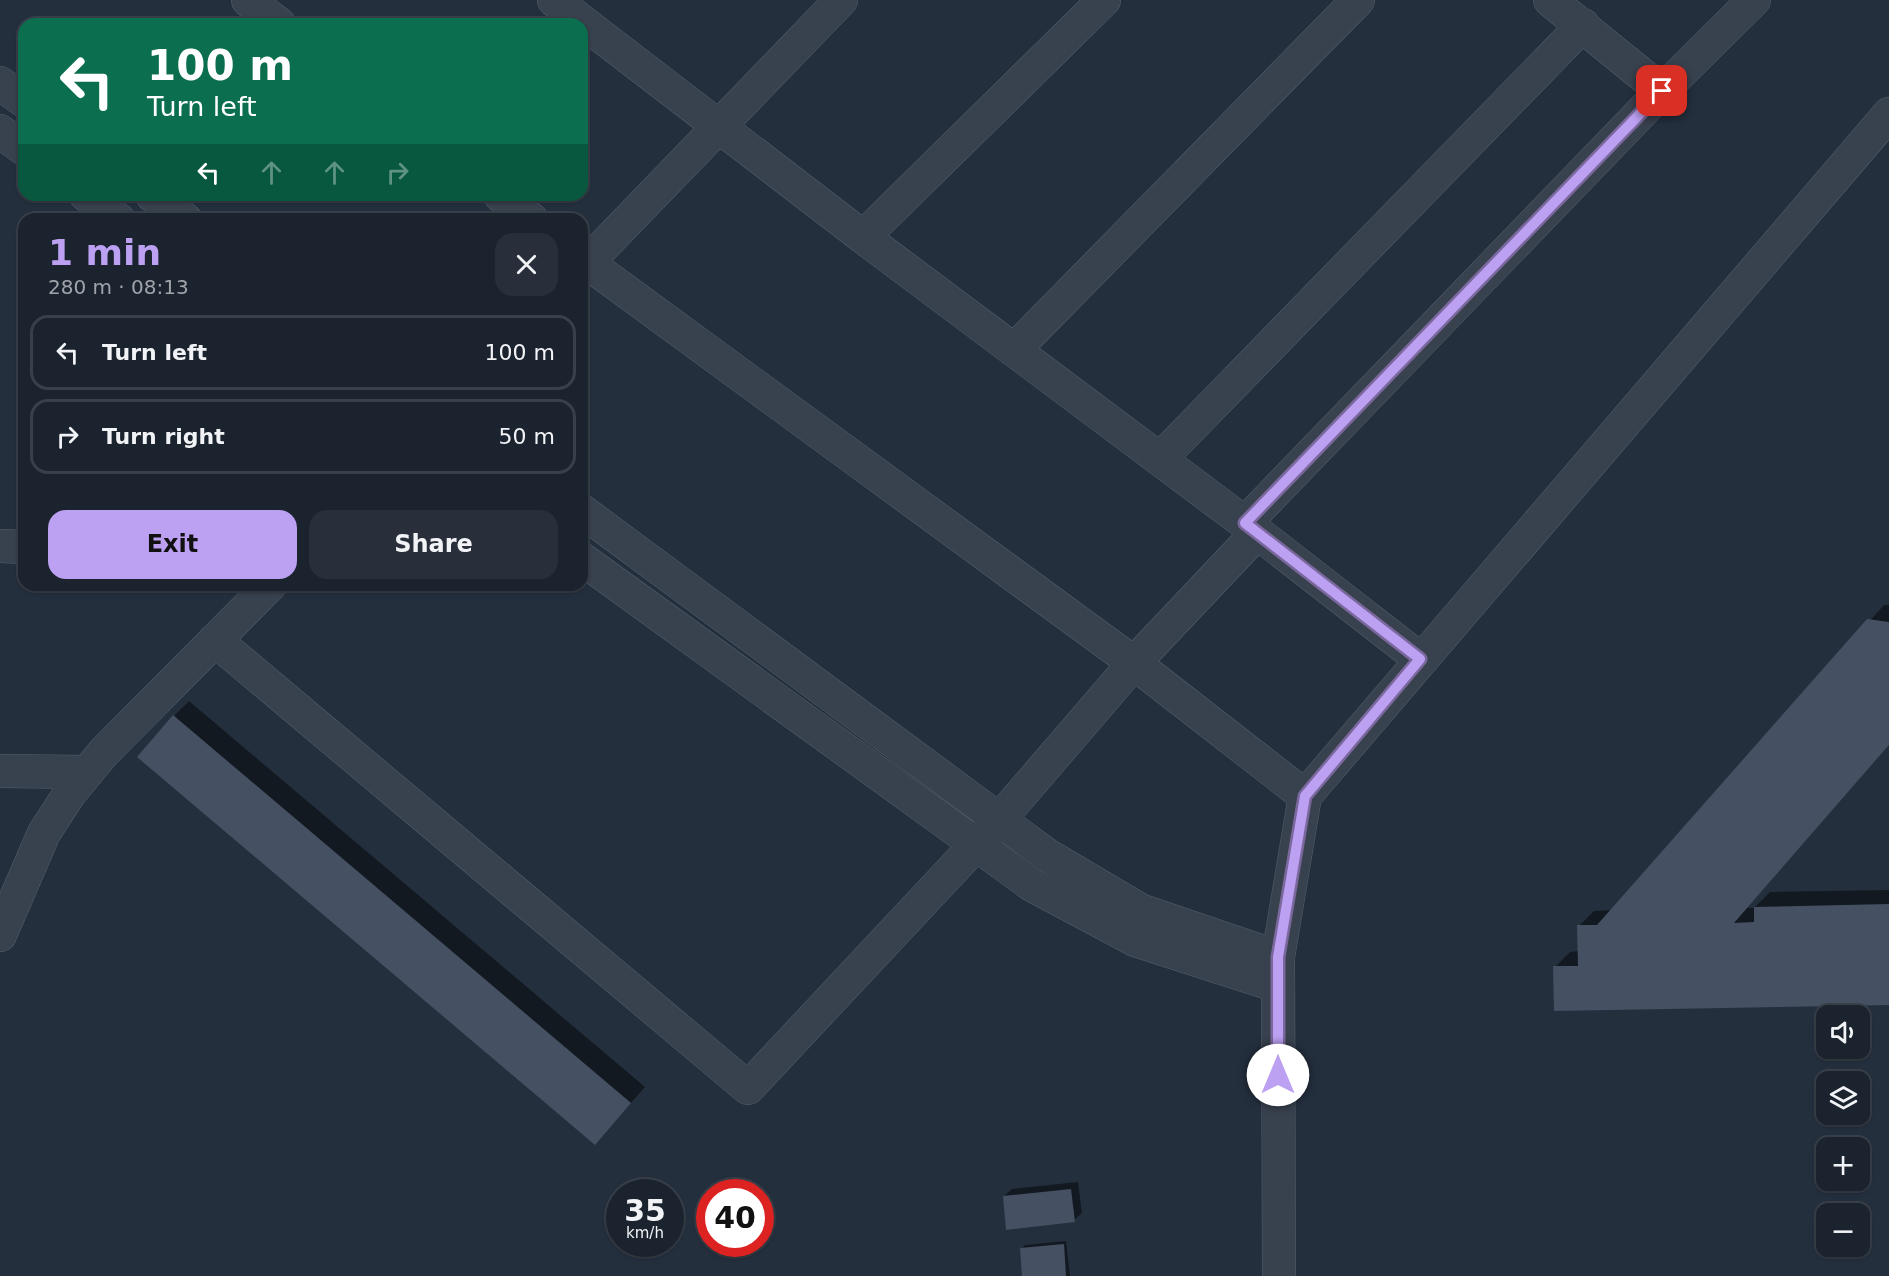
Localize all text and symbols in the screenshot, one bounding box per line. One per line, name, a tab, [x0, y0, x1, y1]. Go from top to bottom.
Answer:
text: 100 m	[147, 41, 293, 90]
icon: left	[48, 42, 126, 120]
pin	[1636, 65, 1687, 116]
icon: arrive	[1645, 74, 1678, 107]
text: Turn left	[147, 91, 257, 122]
icon: left	[192, 156, 225, 189]
icon: ahead	[255, 156, 288, 189]
icon: ahead	[318, 156, 351, 189]
icon: right	[381, 156, 414, 189]
text: 1 min	[48, 232, 161, 273]
button: close	[495, 233, 558, 296]
text: 280 m · 08:13	[48, 275, 189, 299]
icon: left	[51, 336, 84, 369]
text: Turn left	[102, 340, 207, 365]
text: 100 m	[485, 340, 555, 365]
icon: right	[51, 420, 84, 453]
text: Turn right	[102, 424, 225, 449]
text: 50 m	[499, 424, 555, 449]
button: Exit	[48, 510, 297, 579]
button: Share	[309, 510, 558, 579]
map controls	[1816, 1005, 1870, 1257]
button: sound	[1816, 1005, 1870, 1059]
position arrow	[1246, 1043, 1310, 1107]
button: layers	[1816, 1071, 1870, 1125]
button: +	[1816, 1137, 1870, 1191]
speed limit sign: 40	[696, 1179, 774, 1257]
text: 35	[624, 1193, 666, 1228]
button: −	[1816, 1203, 1870, 1257]
text: km/h	[626, 1224, 664, 1242]

